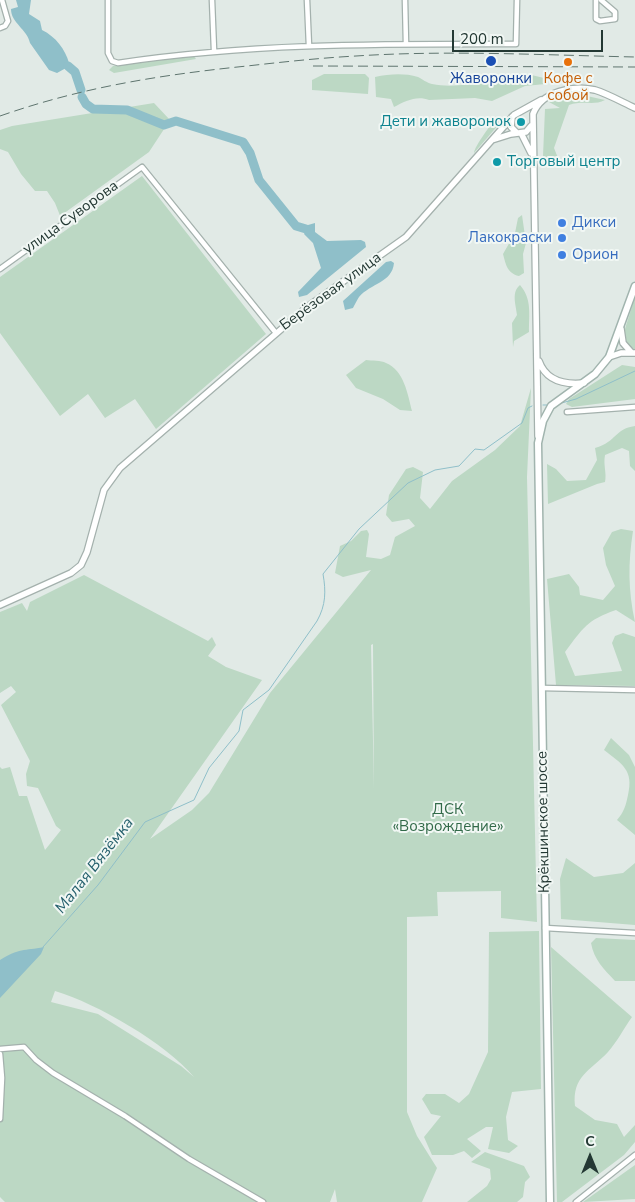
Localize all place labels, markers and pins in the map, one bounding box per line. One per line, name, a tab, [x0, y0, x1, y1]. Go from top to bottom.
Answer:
marker: Жаворонки	[484, 54, 498, 68]
marker: Кофе с собой	[562, 56, 574, 68]
place label: Жаворонки	[450, 70, 532, 88]
place label: Кофе с собой	[543, 70, 593, 105]
place label: Дети и жаворонок	[380, 113, 511, 131]
marker: Дети и жаворонок	[515, 116, 527, 128]
place label: Торговый центр	[507, 153, 621, 171]
marker: Торговый центр	[491, 156, 503, 168]
place label: Дикси	[572, 214, 616, 232]
marker: Дикси	[556, 217, 568, 229]
place label: Лакокраски	[468, 229, 552, 247]
marker: Лакокраски	[556, 232, 568, 244]
place label: Орион	[572, 246, 618, 264]
marker: Орион	[556, 249, 568, 261]

